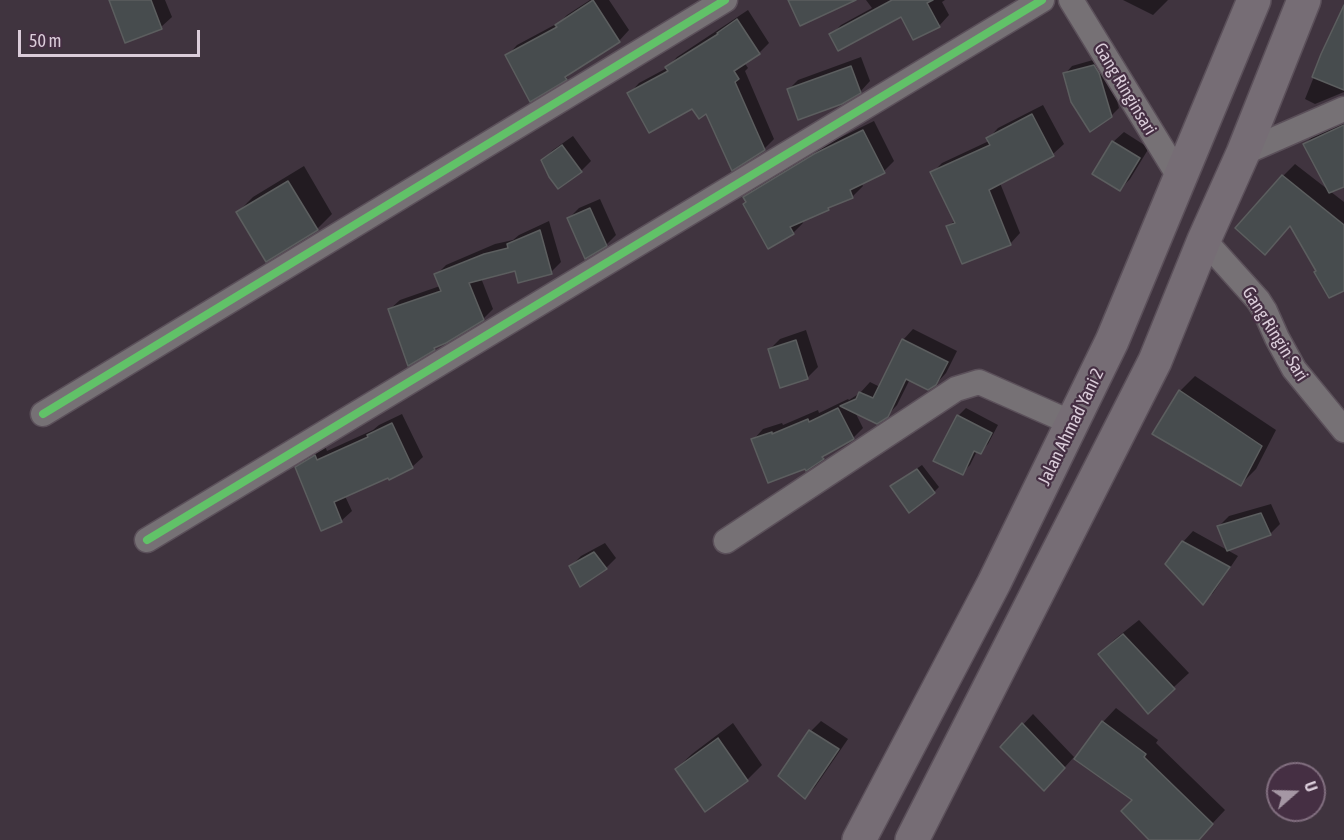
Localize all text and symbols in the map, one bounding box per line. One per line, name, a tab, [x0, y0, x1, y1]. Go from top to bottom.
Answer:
scale bar	[21, 18, 202, 56]
text: 50 m	[29, 30, 61, 51]
street label: Gang Ringinsari	[1089, 39, 1161, 139]
street label: Gang Ringin Sari	[1237, 283, 1313, 385]
street label: Jalan Ahmad Yani 2	[1033, 365, 1109, 489]
north arrow	[1266, 762, 1326, 822]
text: U	[1301, 779, 1321, 794]

